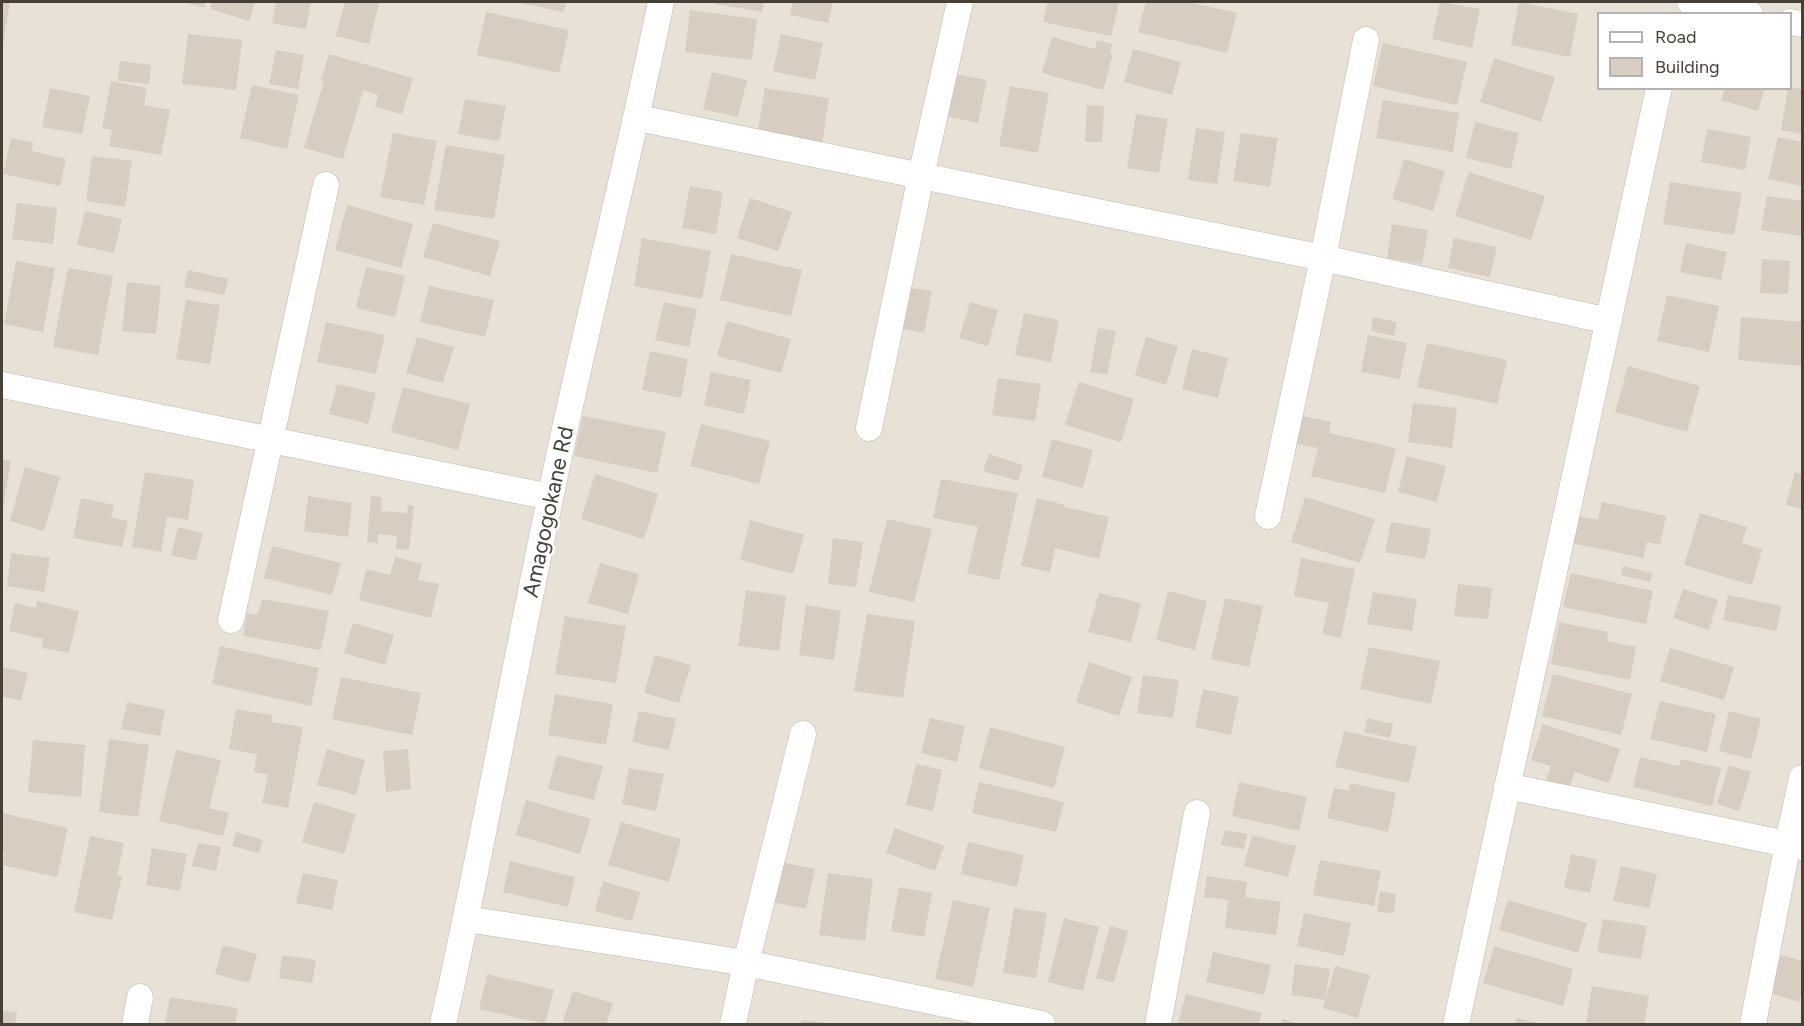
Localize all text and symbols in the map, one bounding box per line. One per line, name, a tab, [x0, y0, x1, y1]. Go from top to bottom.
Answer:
legend	[1597, 12, 1792, 90]
text: Road	[1655, 26, 1696, 48]
text: Building	[1655, 56, 1720, 78]
street label: Amagogokane Rd	[518, 424, 580, 600]

